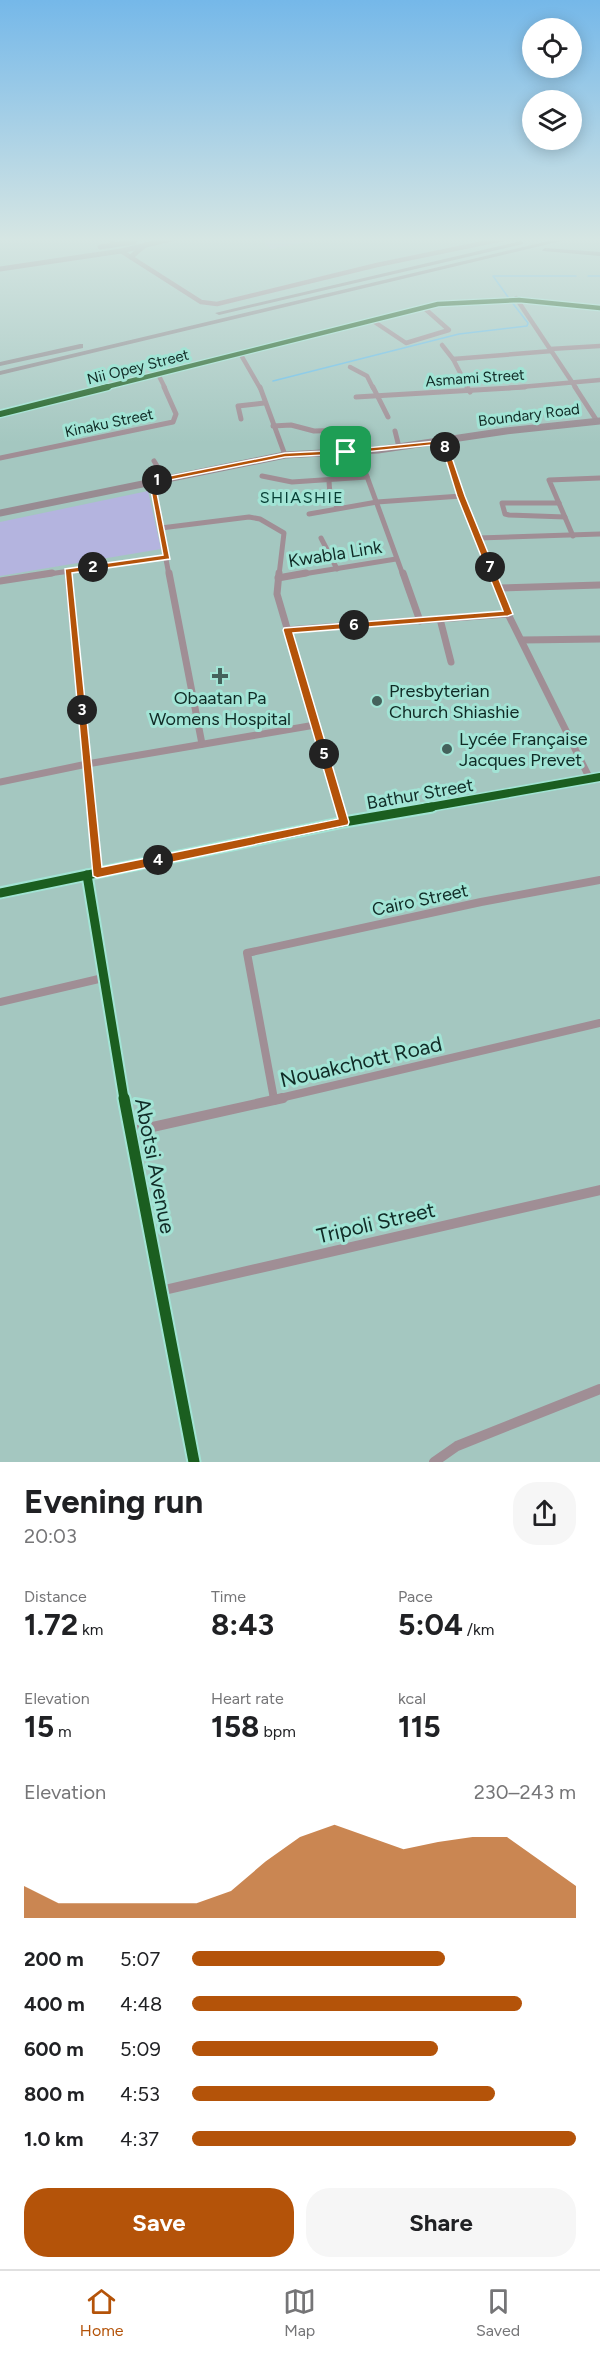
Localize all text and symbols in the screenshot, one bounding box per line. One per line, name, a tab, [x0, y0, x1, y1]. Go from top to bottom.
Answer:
map controls	[522, 18, 582, 150]
button: locate	[522, 18, 582, 78]
button: layers	[522, 90, 582, 150]
street label: Nii Opey Street	[85, 346, 191, 388]
street label: Asmami Street	[425, 366, 526, 390]
street label: Boundary Road	[477, 400, 581, 430]
street label: Kinaku Street	[63, 405, 155, 441]
pin	[320, 426, 371, 477]
pin: 8	[430, 432, 460, 462]
icon: arrive	[329, 435, 362, 468]
text: 8	[440, 437, 450, 456]
pin: 1	[142, 465, 172, 495]
text: 1	[154, 470, 160, 489]
district label: SHIASHIE	[260, 488, 344, 507]
street label: Kwabla Link	[287, 536, 384, 572]
pin: 2	[78, 552, 108, 582]
pin: 7	[475, 552, 505, 582]
text: 2	[88, 557, 98, 576]
text: 7	[486, 557, 494, 576]
pin: 6	[339, 610, 369, 640]
text: 6	[349, 615, 359, 634]
marker: Obaatan Pa Womens Hospital	[211, 667, 229, 685]
place label: Presbyterian Church Shiashie	[389, 680, 519, 723]
place label: Obaatan Pa Womens Hospital	[149, 687, 291, 730]
marker: Presbyterian Church Shiashie	[370, 694, 384, 708]
pin: 3	[67, 695, 97, 725]
text: 3	[78, 700, 86, 719]
place label: Lycée Française Jacques Prevet	[459, 728, 588, 771]
pin: 5	[309, 739, 339, 769]
marker: Lycée Française Jacques Prevet	[440, 742, 454, 756]
text: 5	[319, 744, 329, 763]
street label: Bathur Street	[365, 774, 475, 814]
pin: 4	[143, 845, 173, 875]
text: 4	[153, 850, 163, 869]
street label: Cairo Street	[370, 879, 470, 921]
street label: Nouakchott Road	[277, 1031, 444, 1092]
street label: Abotsi Avenue	[130, 1096, 181, 1236]
street label: Tripoli Street	[314, 1197, 438, 1248]
text: Evening run	[24, 1482, 203, 1521]
button: share	[513, 1482, 576, 1545]
text: 20:03	[24, 1524, 77, 1548]
text: Distance	[24, 1587, 87, 1606]
text: Time	[211, 1587, 246, 1606]
text: Pace	[398, 1587, 433, 1606]
text: 1.72	[24, 1606, 78, 1643]
text: 8:43	[211, 1606, 274, 1643]
text: 5:04	[398, 1606, 463, 1643]
text: km	[78, 1620, 103, 1639]
text: /km	[463, 1620, 494, 1639]
text: Elevation	[24, 1689, 90, 1708]
text: Heart rate	[211, 1689, 284, 1708]
text: kcal	[398, 1689, 426, 1708]
text: 15	[24, 1708, 54, 1745]
text: 158	[211, 1708, 259, 1745]
text: 115	[398, 1708, 441, 1745]
text: m	[54, 1722, 72, 1741]
text: bpm	[259, 1722, 296, 1741]
text: Elevation	[24, 1780, 106, 1804]
text: 230–243 m	[474, 1780, 576, 1804]
text: 200 m	[24, 1947, 84, 1971]
text: 5:07	[120, 1947, 160, 1971]
text: 400 m	[24, 1992, 85, 2016]
text: 4:48	[120, 1992, 162, 2016]
text: 600 m	[24, 2037, 84, 2061]
text: 5:09	[120, 2037, 161, 2061]
text: 800 m	[24, 2082, 84, 2106]
text: 4:53	[120, 2082, 160, 2106]
text: 1.0 km	[24, 2127, 83, 2151]
text: 4:37	[120, 2127, 159, 2151]
button: Save	[24, 2188, 294, 2257]
button: Share	[306, 2188, 576, 2257]
tab: Home	[80, 2285, 124, 2340]
tab: Map	[283, 2285, 316, 2340]
tab: Saved	[476, 2285, 520, 2340]

